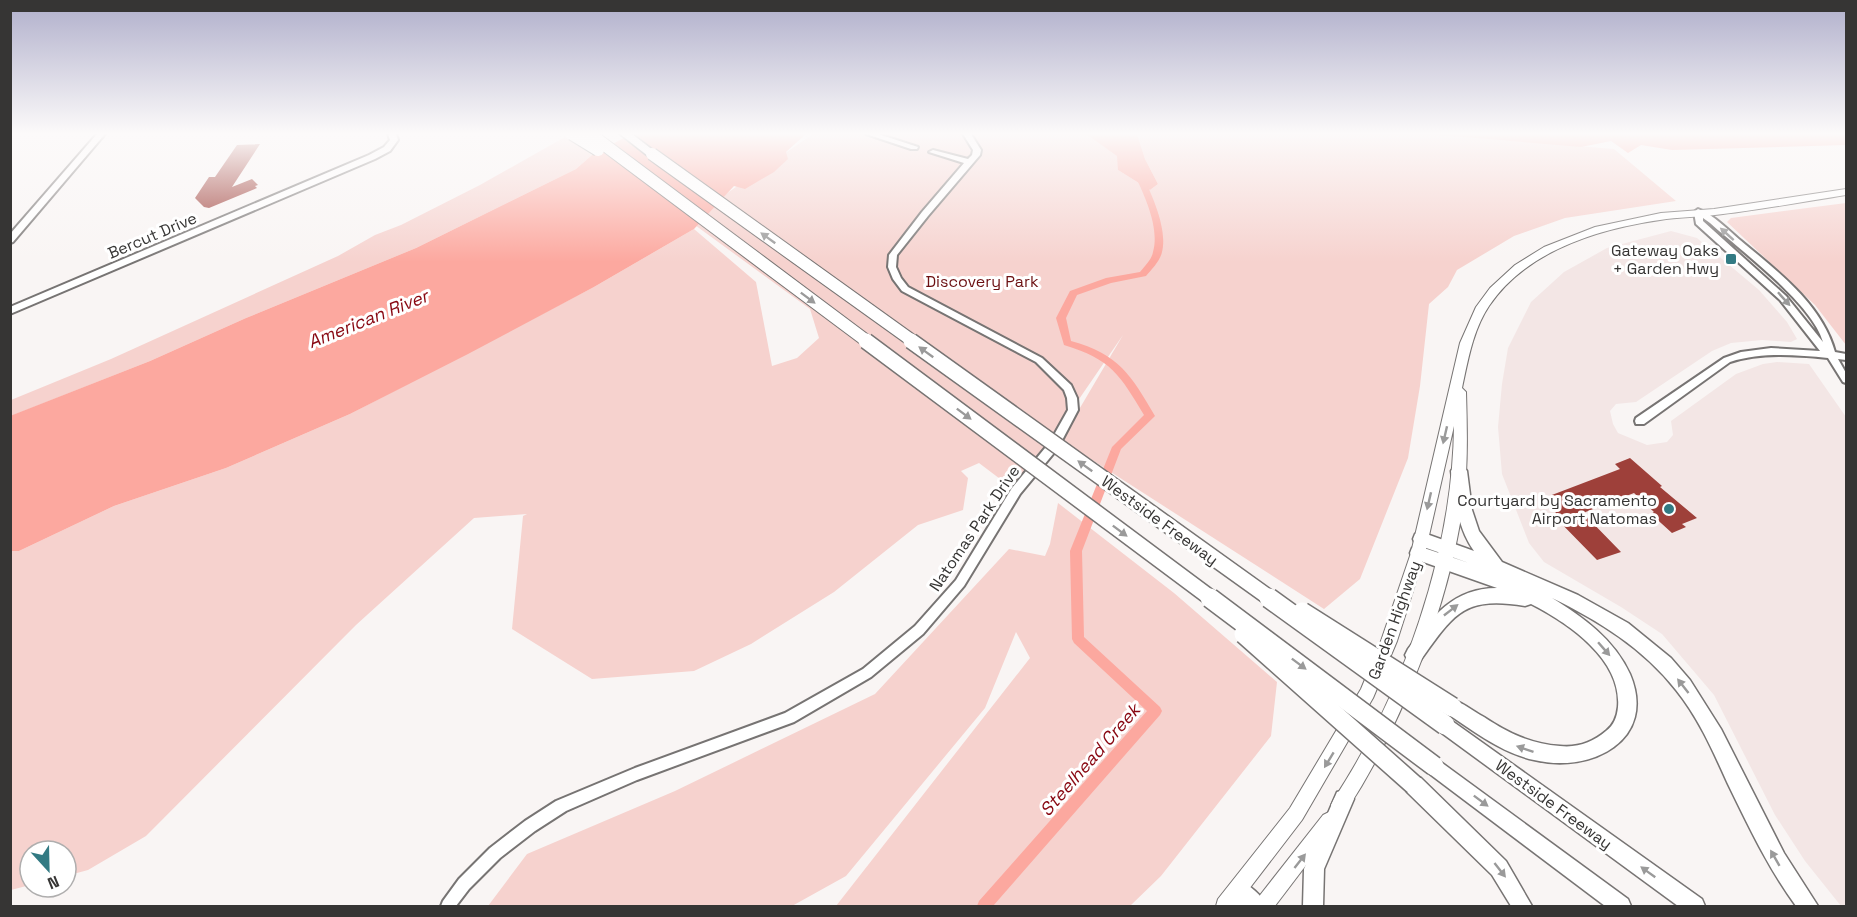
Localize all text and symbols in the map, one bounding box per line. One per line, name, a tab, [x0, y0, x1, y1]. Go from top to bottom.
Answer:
street label: Bercut Drive	[104, 207, 200, 264]
one-way arrow	[1720, 227, 1735, 241]
one-way arrow	[761, 232, 777, 244]
place label: Gateway Oaks + Garden Hwy	[1611, 240, 1719, 279]
marker: Gateway Oaks + Garden Hwy	[1724, 252, 1738, 266]
park label: Discovery Park	[925, 271, 1039, 292]
water label: American River	[304, 283, 434, 353]
one-way arrow	[800, 291, 815, 303]
one-way arrow	[1777, 291, 1790, 306]
one-way arrow	[919, 346, 935, 358]
one-way arrow	[956, 408, 972, 421]
one-way arrow	[1439, 426, 1449, 444]
one-way arrow	[1077, 460, 1092, 472]
street label: Natomas Park Drive	[924, 461, 1024, 595]
street label: Westside Freeway	[1097, 471, 1222, 570]
place label: Courtyard by Sacramento Airport Natomas	[1457, 490, 1657, 529]
one-way arrow	[1424, 492, 1434, 510]
marker: Courtyard by Sacramento Airport Natomas	[1662, 502, 1676, 516]
one-way arrow	[1112, 525, 1128, 537]
street label: Garden Highway	[1363, 558, 1426, 683]
one-way arrow	[1443, 603, 1459, 616]
one-way arrow	[1597, 641, 1610, 657]
one-way arrow	[1290, 658, 1306, 670]
one-way arrow	[1678, 679, 1690, 694]
water label: Steelhead Creek	[1034, 697, 1146, 821]
one-way arrow	[1516, 743, 1534, 753]
one-way arrow	[1324, 752, 1335, 768]
street label: Westside Freeway	[1491, 755, 1616, 854]
one-way arrow	[1473, 795, 1489, 808]
north arrow	[18, 839, 78, 899]
one-way arrow	[1770, 849, 1780, 866]
one-way arrow	[1294, 853, 1306, 868]
one-way arrow	[1493, 863, 1505, 878]
one-way arrow	[1640, 866, 1656, 878]
text: N	[45, 871, 62, 894]

